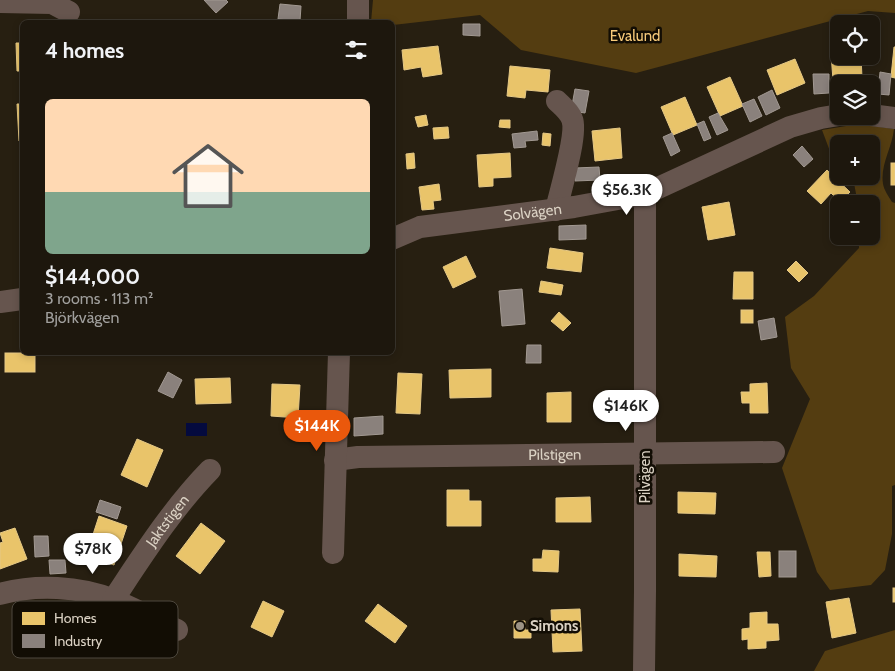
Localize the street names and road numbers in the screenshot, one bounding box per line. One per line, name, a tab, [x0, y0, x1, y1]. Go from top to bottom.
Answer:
street label: Solvägen	[502, 200, 563, 225]
street label: Pilstigen	[528, 445, 582, 464]
street label: Pilvägen	[636, 450, 654, 504]
street label: Jaktstigen	[142, 491, 193, 551]

